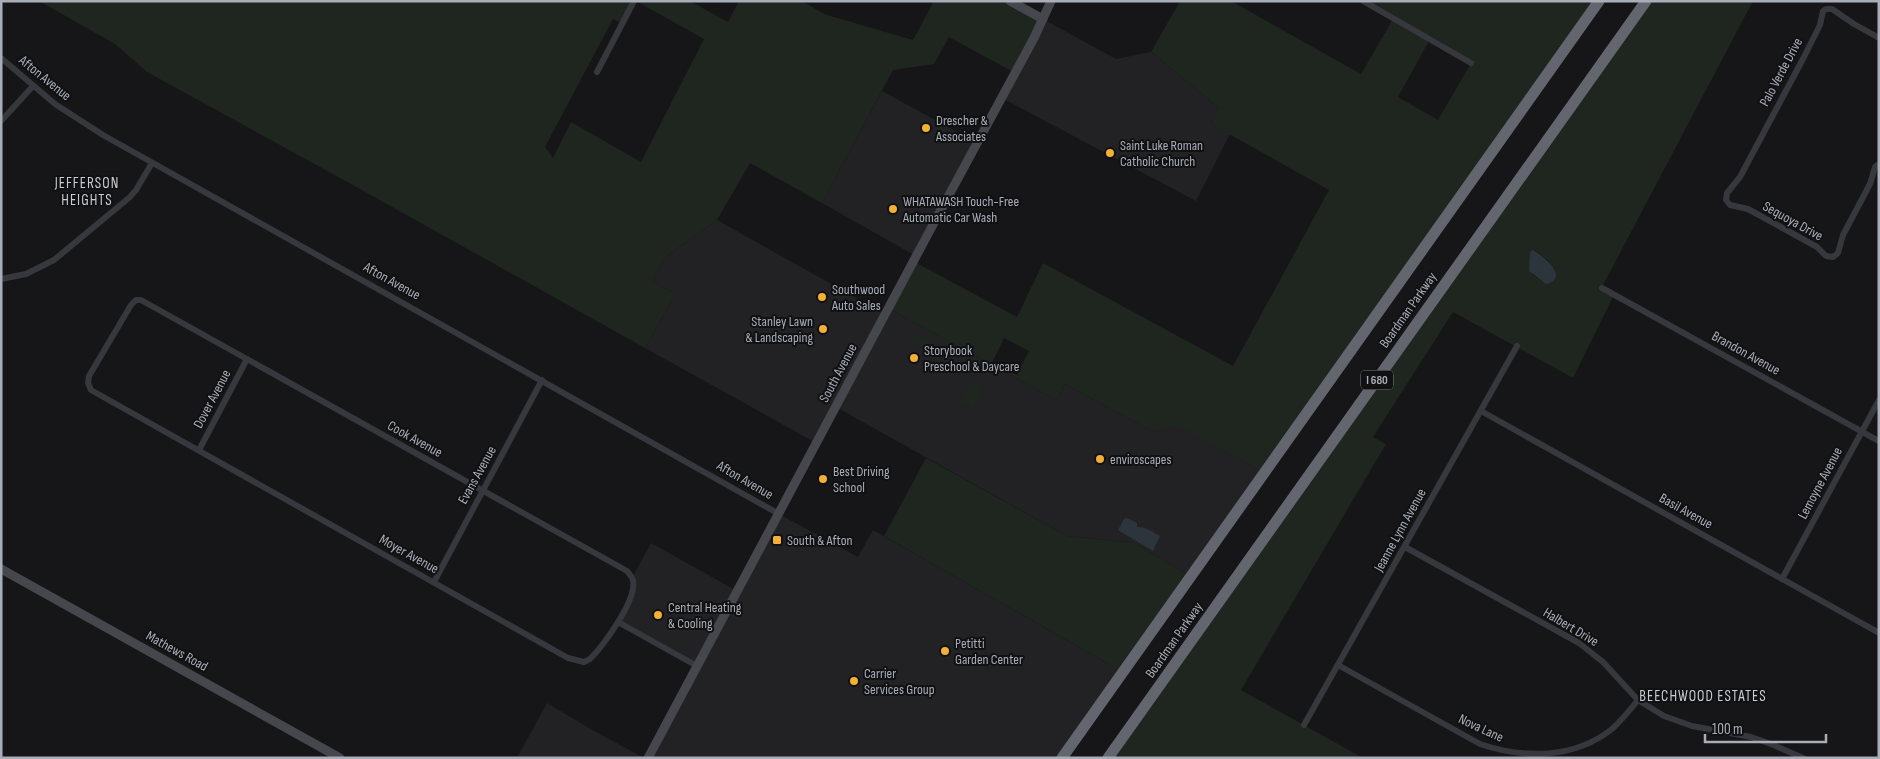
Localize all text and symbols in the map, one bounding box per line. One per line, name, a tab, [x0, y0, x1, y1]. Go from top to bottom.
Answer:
street label: Palo Verde Drive	[1756, 35, 1806, 109]
street label: Afton Avenue	[15, 51, 75, 104]
place label: Drescher & Associates	[935, 112, 988, 145]
marker: Drescher & Associates	[920, 122, 932, 134]
place label: Saint Luke Roman Catholic Church	[1120, 137, 1203, 170]
marker: Saint Luke Roman Catholic Church	[1104, 147, 1116, 159]
district label: JEFFERSON HEIGHTS	[54, 174, 119, 210]
place label: WHATAWASH Touch-Free Automatic Car Wash	[902, 193, 1019, 226]
street label: Sequoya Drive	[1760, 198, 1826, 244]
marker: WHATAWASH Touch-Free Automatic Car Wash	[887, 203, 899, 215]
street label: Afton Avenue	[360, 258, 423, 304]
street label: Boardman Parkway	[1376, 268, 1441, 351]
place label: Southwood Auto Sales	[831, 281, 885, 314]
marker: Southwood Auto Sales	[816, 291, 828, 303]
place label: Stanley Lawn & Landscaping	[745, 313, 813, 346]
marker: Stanley Lawn & Landscaping	[817, 323, 829, 335]
street label: Brandon Avenue	[1709, 327, 1783, 379]
street label: South Avenue	[815, 341, 861, 405]
place label: Storybook Preschool & Daycare	[924, 342, 1019, 375]
marker: Storybook Preschool & Daycare	[908, 352, 920, 364]
street label: Dover Avenue	[189, 367, 235, 431]
road number: I 680	[1361, 370, 1393, 390]
street label: Cook Avenue	[385, 417, 445, 461]
street label: Evans Avenue	[454, 443, 500, 507]
street label: Lemoyne Avenue	[1794, 444, 1846, 522]
place label: enviroscapes	[1110, 451, 1172, 468]
marker: enviroscapes	[1094, 453, 1106, 465]
street label: Afton Avenue	[713, 457, 776, 503]
place label: Best Driving School	[833, 463, 890, 496]
marker: Best Driving School	[817, 473, 829, 485]
street label: Jeanne Lynn Avenue	[1370, 485, 1430, 575]
street label: Basil Avenue	[1656, 489, 1716, 533]
street label: Moyer Avenue	[376, 531, 442, 577]
place label: South & Afton	[787, 532, 852, 549]
marker: South & Afton	[771, 534, 783, 546]
street label: Boardman Parkway	[1142, 598, 1207, 681]
place label: Central Heating & Cooling	[668, 599, 742, 632]
street label: Halbert Drive	[1540, 604, 1602, 650]
marker: Central Heating & Cooling	[652, 609, 664, 621]
street label: Mathews Road	[143, 627, 211, 675]
place label: Petitti Garden Center	[955, 635, 1023, 668]
marker: Petitti Garden Center	[939, 645, 951, 657]
place label: Carrier Services Group	[864, 665, 935, 698]
marker: Carrier Services Group	[848, 675, 860, 687]
district label: BEECHWOOD ESTATES	[1639, 687, 1767, 706]
street label: Nova Lane	[1456, 710, 1506, 746]
scale bar	[1705, 712, 1826, 744]
text: 100 m	[1712, 720, 1743, 739]

